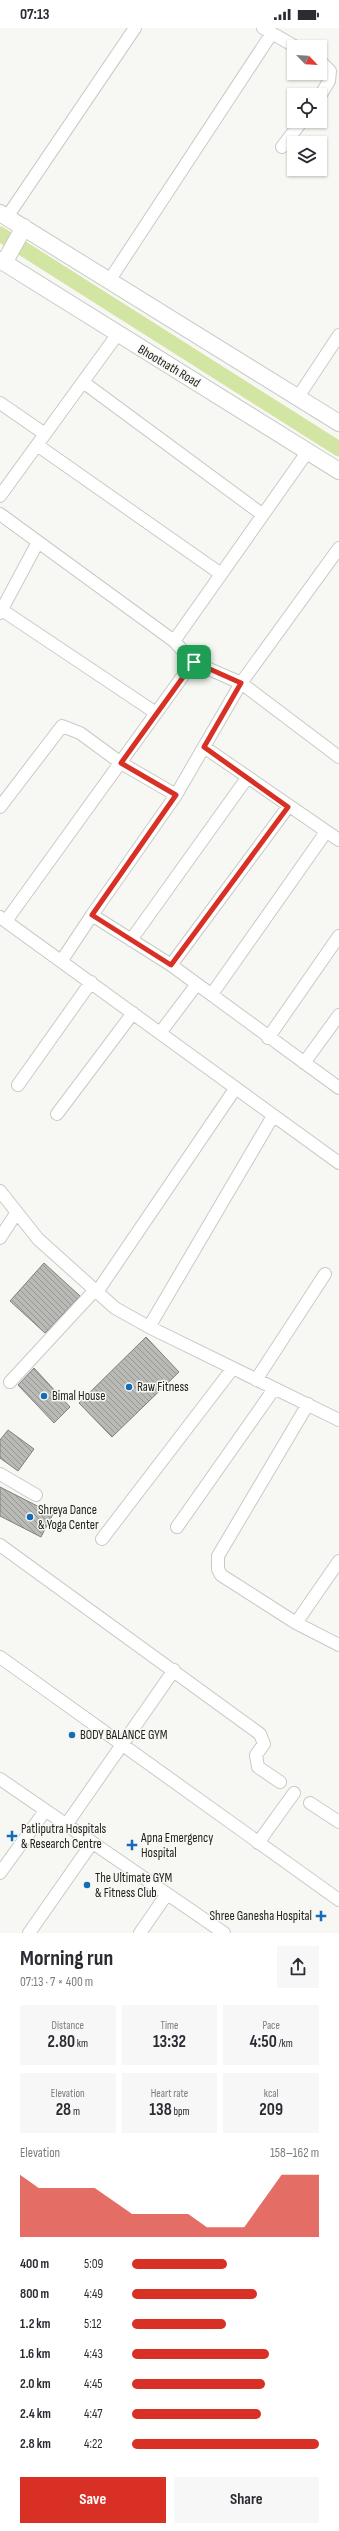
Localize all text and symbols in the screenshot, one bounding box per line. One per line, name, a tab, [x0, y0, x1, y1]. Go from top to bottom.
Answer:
text: 07:13	[20, 5, 50, 24]
north arrow	[287, 40, 327, 80]
map controls	[287, 40, 327, 176]
button: locate	[287, 88, 327, 128]
button: layers	[287, 136, 327, 176]
street label: Bhootnath Road	[135, 341, 203, 391]
pin	[177, 645, 211, 679]
icon: arrive	[183, 651, 205, 673]
place label: Raw Fitness	[137, 1379, 189, 1395]
marker: Raw Fitness	[124, 1382, 134, 1392]
place label: Bimal House	[52, 1388, 105, 1404]
marker: Bimal House	[39, 1391, 49, 1401]
place label: Shreya Dance & Yoga Center	[38, 1502, 99, 1533]
marker: Shreya Dance & Yoga Center	[25, 1512, 35, 1522]
place label: BODY BALANCE GYM	[80, 1727, 168, 1743]
marker: BODY BALANCE GYM	[67, 1730, 77, 1740]
place label: Patliputra Hospitals & Research Centre	[21, 1821, 107, 1852]
marker: Patliputra Hospitals & Research Centre	[6, 1830, 18, 1842]
place label: Apna Emergency Hospital	[140, 1830, 213, 1861]
marker: Apna Emergency Hospital	[126, 1839, 138, 1851]
place label: The Ultimate GYM & Fitness Club	[95, 1870, 173, 1901]
marker: The Ultimate GYM & Fitness Club	[82, 1880, 92, 1890]
place label: Shree Ganesha Hospital	[210, 1908, 312, 1924]
marker: Shree Ganesha Hospital	[315, 1910, 327, 1922]
text: Morning run	[20, 1945, 113, 1972]
button: share	[277, 1946, 319, 1988]
text: 07:13 · 7 × 400 m	[20, 1974, 93, 1990]
text: Distance	[52, 2019, 84, 2032]
text: Time	[160, 2019, 178, 2032]
text: Pace	[262, 2019, 280, 2032]
text: 2.80	[48, 2032, 75, 2052]
text: 13:32	[153, 2032, 186, 2052]
text: 4:50	[249, 2032, 277, 2052]
text: km	[75, 2037, 88, 2050]
text: /km	[277, 2037, 293, 2050]
text: Elevation	[51, 2087, 85, 2100]
text: Heart rate	[151, 2087, 188, 2100]
text: kcal	[264, 2087, 278, 2100]
text: 28	[56, 2100, 71, 2120]
text: 138	[149, 2100, 172, 2120]
text: 209	[259, 2100, 283, 2120]
text: m	[71, 2105, 80, 2118]
text: bpm	[172, 2105, 190, 2118]
text: Elevation	[20, 2145, 60, 2161]
text: 158–162 m	[270, 2145, 319, 2161]
text: 400 m	[20, 2256, 49, 2272]
text: 5:09	[84, 2256, 103, 2272]
text: 800 m	[20, 2286, 49, 2302]
text: 4:49	[84, 2286, 103, 2302]
text: 1.2 km	[20, 2316, 50, 2332]
text: 5:12	[84, 2316, 102, 2332]
text: 1.6 km	[20, 2346, 50, 2362]
text: 4:43	[84, 2346, 103, 2362]
text: 2.0 km	[20, 2376, 51, 2392]
text: 4:45	[84, 2376, 103, 2392]
text: 2.4 km	[20, 2406, 51, 2422]
text: 4:47	[84, 2406, 102, 2422]
text: 2.8 km	[20, 2436, 51, 2452]
text: 4:22	[84, 2436, 103, 2452]
button: Save	[20, 2477, 166, 2523]
button: Share	[174, 2477, 319, 2523]

